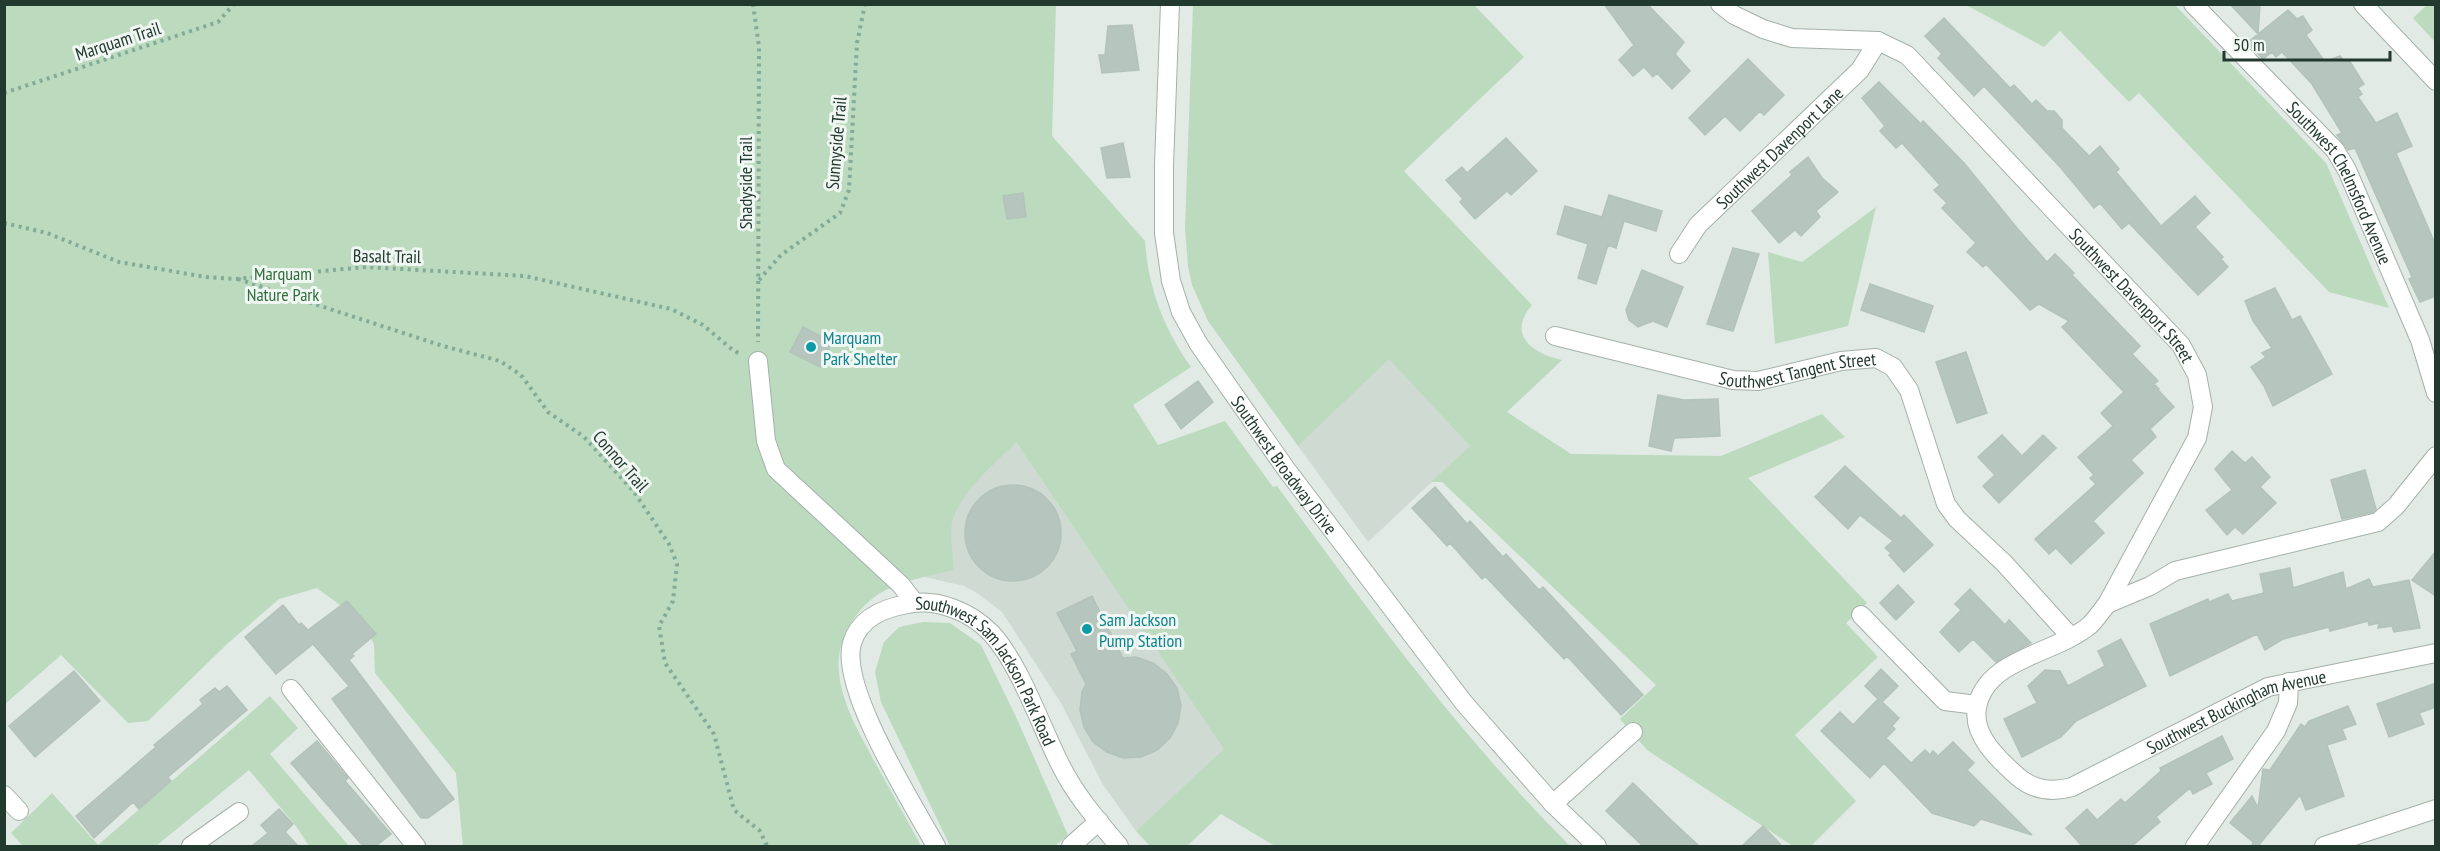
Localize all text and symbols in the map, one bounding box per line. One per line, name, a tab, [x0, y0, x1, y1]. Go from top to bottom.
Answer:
street label: Marquam Trail	[73, 16, 164, 66]
scale bar	[2224, 24, 2390, 62]
text: 50 m	[2233, 33, 2265, 56]
street label: Southwest Davenport Lane	[1711, 81, 1848, 214]
street label: Sunnyside Trail	[820, 95, 852, 191]
street label: Southwest Chelmsford Avenue	[2282, 96, 2398, 268]
street label: Shadyside Trail	[734, 136, 757, 229]
street label: Southwest Davenport Street	[2065, 223, 2200, 366]
street label: Basalt Trail	[353, 244, 422, 268]
park label: Marquam Nature Park	[247, 262, 319, 306]
place label: Marquam Park Shelter	[823, 326, 898, 370]
marker: Marquam Park Shelter	[804, 340, 818, 354]
street label: Southwest Tangent Street	[1717, 347, 1877, 393]
street label: Southwest Broadway Drive	[1227, 391, 1343, 539]
street label: Connor Trail	[588, 425, 655, 497]
street label: Southwest Sam Jackson Park Road	[915, 591, 1061, 749]
place label: Sam Jackson Pump Station	[1099, 608, 1182, 652]
marker: Sam Jackson Pump Station	[1080, 622, 1094, 636]
street label: Southwest Buckingham Avenue	[2142, 664, 2328, 759]

